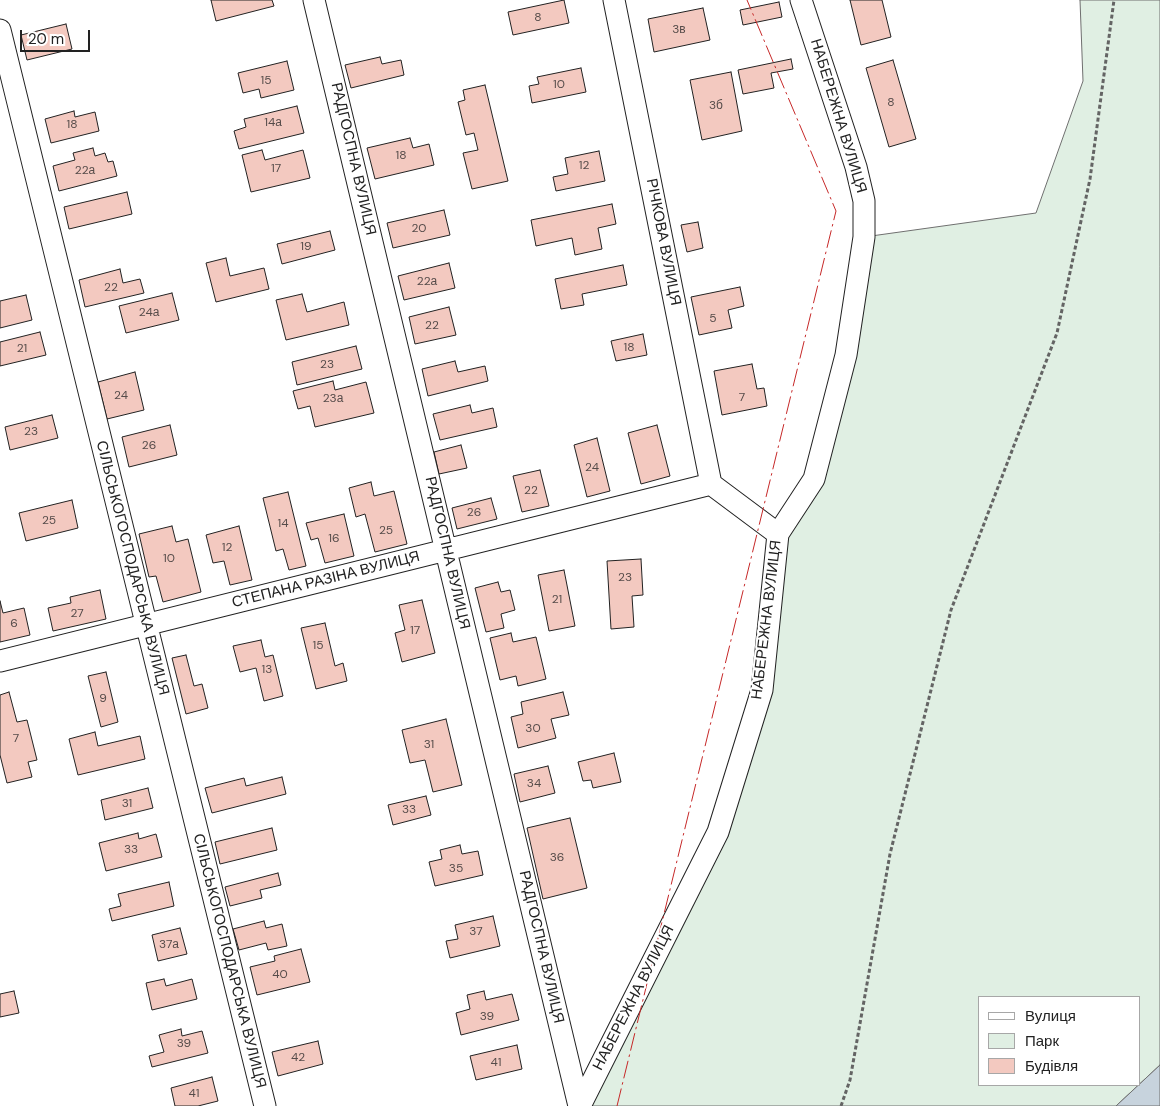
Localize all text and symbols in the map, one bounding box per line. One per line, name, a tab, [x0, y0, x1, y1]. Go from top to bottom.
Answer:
house number: 8	[534, 11, 542, 25]
scale bar	[22, 20, 92, 52]
house number: 3в	[672, 23, 686, 37]
text: 20 m	[28, 29, 64, 49]
street label: НАБЕРЕЖНА ВУЛИЦЯ	[806, 37, 870, 195]
house number: 15	[260, 74, 272, 88]
house number: 10	[553, 78, 565, 92]
street label: РАДГОСПНА ВУЛИЦЯ	[327, 81, 379, 237]
house number: 8	[887, 96, 895, 110]
house number: 3б	[709, 99, 723, 113]
house number: 14а	[264, 116, 282, 130]
house number: 18	[66, 118, 78, 132]
house number: 18	[395, 149, 407, 163]
house number: 12	[579, 159, 589, 173]
house number: 17	[271, 162, 281, 176]
house number: 22а	[75, 164, 95, 178]
street label: РІЧКОВА ВУЛИЦЯ	[642, 177, 684, 307]
house number: 20	[412, 222, 426, 236]
house number: 19	[300, 240, 312, 254]
house number: 22а	[417, 275, 437, 289]
house number: 22	[104, 281, 118, 295]
house number: 24а	[139, 306, 159, 320]
house number: 5	[709, 312, 717, 326]
house number: 22	[425, 319, 439, 333]
house number: 18	[623, 341, 635, 355]
house number: 21	[17, 342, 27, 356]
house number: 23	[320, 358, 334, 372]
house number: 24	[114, 389, 128, 403]
house number: 7	[739, 391, 745, 405]
house number: 23а	[323, 392, 343, 406]
house number: 23	[24, 425, 38, 439]
street label: СІЛЬСЬКОГОСПОДАРСЬКА ВУЛИЦЯ	[92, 439, 172, 697]
house number: 26	[142, 439, 156, 453]
house number: 24	[585, 461, 599, 475]
street label: РАДГОСПНА ВУЛИЦЯ	[421, 475, 473, 631]
house number: 22	[524, 484, 538, 498]
house number: 26	[467, 506, 481, 520]
house number: 25	[42, 514, 56, 528]
house number: 14	[277, 517, 289, 531]
house number: 25	[379, 524, 393, 538]
house number: 16	[328, 532, 340, 546]
street label: НАБЕРЕЖНА ВУЛИЦЯ	[748, 539, 786, 701]
house number: 12	[222, 541, 232, 555]
street label: СТЕПАНА РАЗІНА ВУЛИЦЯ	[230, 548, 422, 612]
house number: 10	[163, 552, 175, 566]
house number: 23	[618, 571, 632, 585]
house number: 21	[552, 593, 562, 607]
house number: 27	[70, 607, 84, 621]
house number: 6	[10, 617, 18, 631]
house number: 17	[410, 624, 420, 638]
house number: 15	[312, 639, 324, 653]
house number: 13	[262, 663, 272, 677]
house number: 9	[99, 692, 107, 706]
house number: 30	[525, 722, 541, 736]
house number: 7	[13, 732, 19, 746]
house number: 31	[424, 738, 434, 752]
house number: 34	[527, 777, 541, 791]
house number: 31	[122, 797, 132, 811]
house number: 33	[402, 803, 416, 817]
street label: СІЛЬСЬКОГОСПОДАРСЬКА ВУЛИЦЯ	[189, 832, 269, 1090]
house number: 33	[124, 843, 138, 857]
house number: 36	[550, 851, 564, 865]
house number: 35	[449, 862, 463, 876]
street label: РАДГОСПНА ВУЛИЦЯ	[515, 869, 567, 1025]
street label: НАБЕРЕЖНА ВУЛИЦЯ	[590, 922, 678, 1074]
house number: 37	[469, 925, 483, 939]
house number: 37а	[159, 938, 179, 952]
house number: 40	[272, 968, 288, 982]
legend	[978, 996, 1140, 1086]
text: Вулиця	[1025, 1006, 1076, 1026]
house number: 39	[480, 1010, 494, 1024]
text: Парк	[1025, 1031, 1059, 1051]
house number: 39	[177, 1037, 191, 1051]
house number: 42	[291, 1051, 305, 1065]
house number: 41	[490, 1056, 502, 1070]
text: Будівля	[1025, 1056, 1078, 1076]
house number: 41	[188, 1087, 200, 1101]

